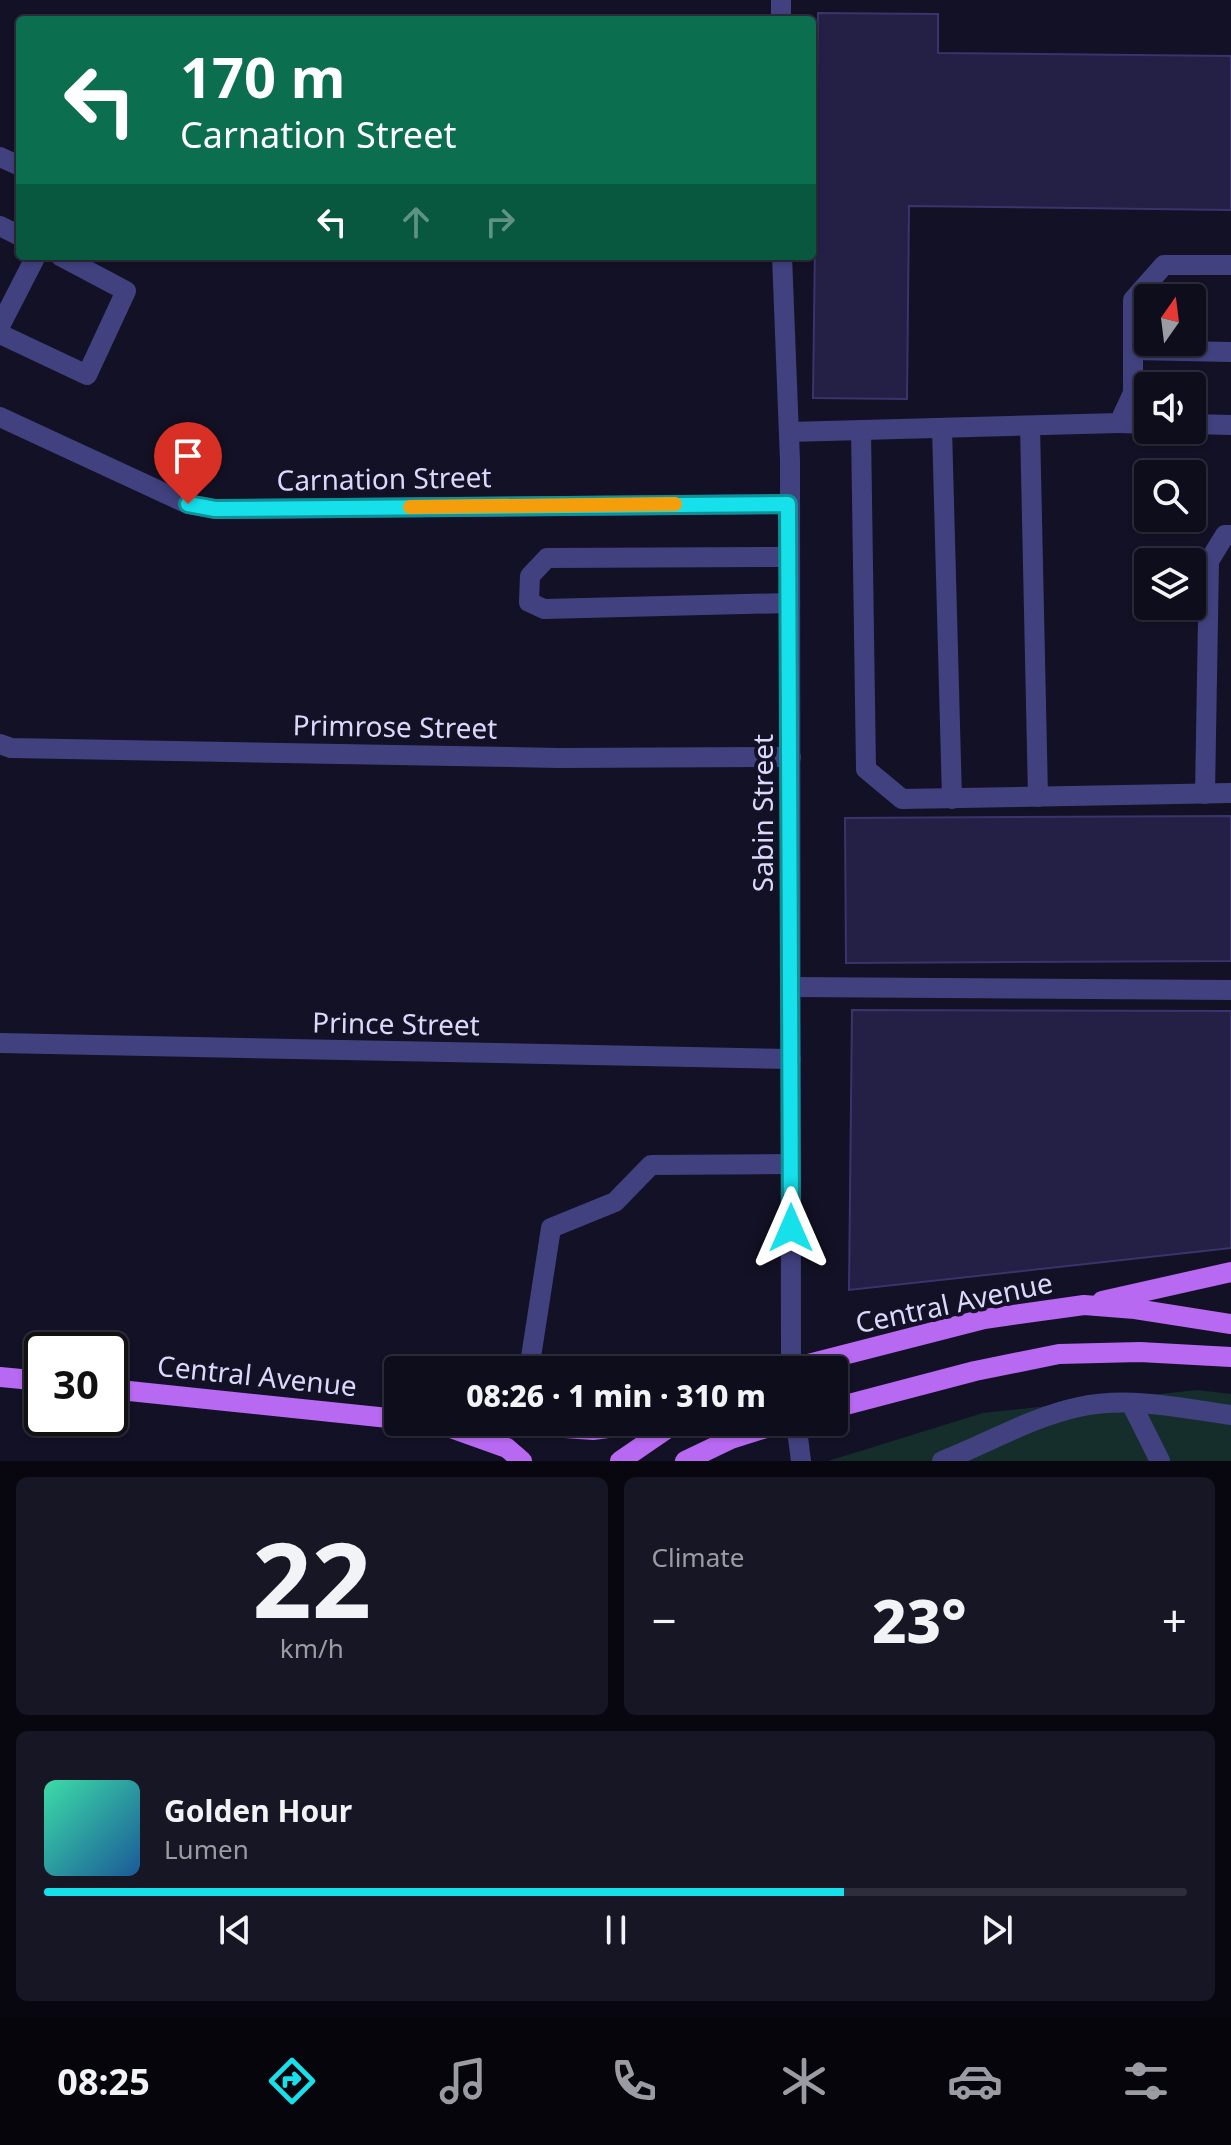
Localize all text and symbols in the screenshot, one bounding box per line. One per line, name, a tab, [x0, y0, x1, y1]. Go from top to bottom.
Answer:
text: 170 m	[180, 38, 345, 114]
icon: left	[48, 48, 152, 152]
text: Carnation Street	[180, 110, 456, 159]
icon: left	[310, 200, 354, 244]
icon: ahead	[394, 200, 438, 244]
icon: right	[478, 200, 522, 244]
north arrow	[1134, 284, 1206, 356]
map controls	[1134, 284, 1206, 620]
button: sound	[1134, 372, 1206, 444]
pin	[154, 422, 222, 504]
icon: arrive	[166, 434, 210, 478]
street label: Carnation Street	[276, 457, 492, 499]
button: search	[1134, 460, 1206, 532]
button: layers	[1134, 548, 1206, 620]
street label: Primrose Street	[292, 705, 498, 747]
street label: Sabin Street	[743, 734, 781, 892]
street label: Prince Street	[312, 1003, 480, 1043]
position arrow	[749, 1186, 833, 1270]
street label: Central Avenue	[852, 1263, 1056, 1341]
speed limit sign: 30	[24, 1332, 128, 1436]
street label: Central Avenue	[155, 1346, 359, 1404]
text: 08:26 · 1 min · 310 m	[466, 1375, 766, 1416]
text: 22	[252, 1507, 371, 1648]
text: Climate	[652, 1539, 744, 1575]
text: 23°	[872, 1579, 967, 1661]
text: −	[652, 1590, 677, 1650]
text: +	[1162, 1590, 1187, 1650]
text: km/h	[280, 1630, 344, 1666]
text: Golden Hour	[164, 1790, 352, 1831]
text: Lumen	[164, 1831, 249, 1867]
icon: previous	[213, 1908, 257, 1952]
icon: pause	[594, 1908, 638, 1952]
icon: next	[975, 1908, 1019, 1952]
icon: directions	[264, 2053, 320, 2109]
icon: music	[435, 2053, 491, 2109]
icon: phone	[606, 2053, 662, 2109]
icon: climate	[776, 2053, 832, 2109]
icon: car	[947, 2053, 1003, 2109]
icon: filters	[1118, 2053, 1174, 2109]
text: 08:25	[57, 2057, 150, 2106]

